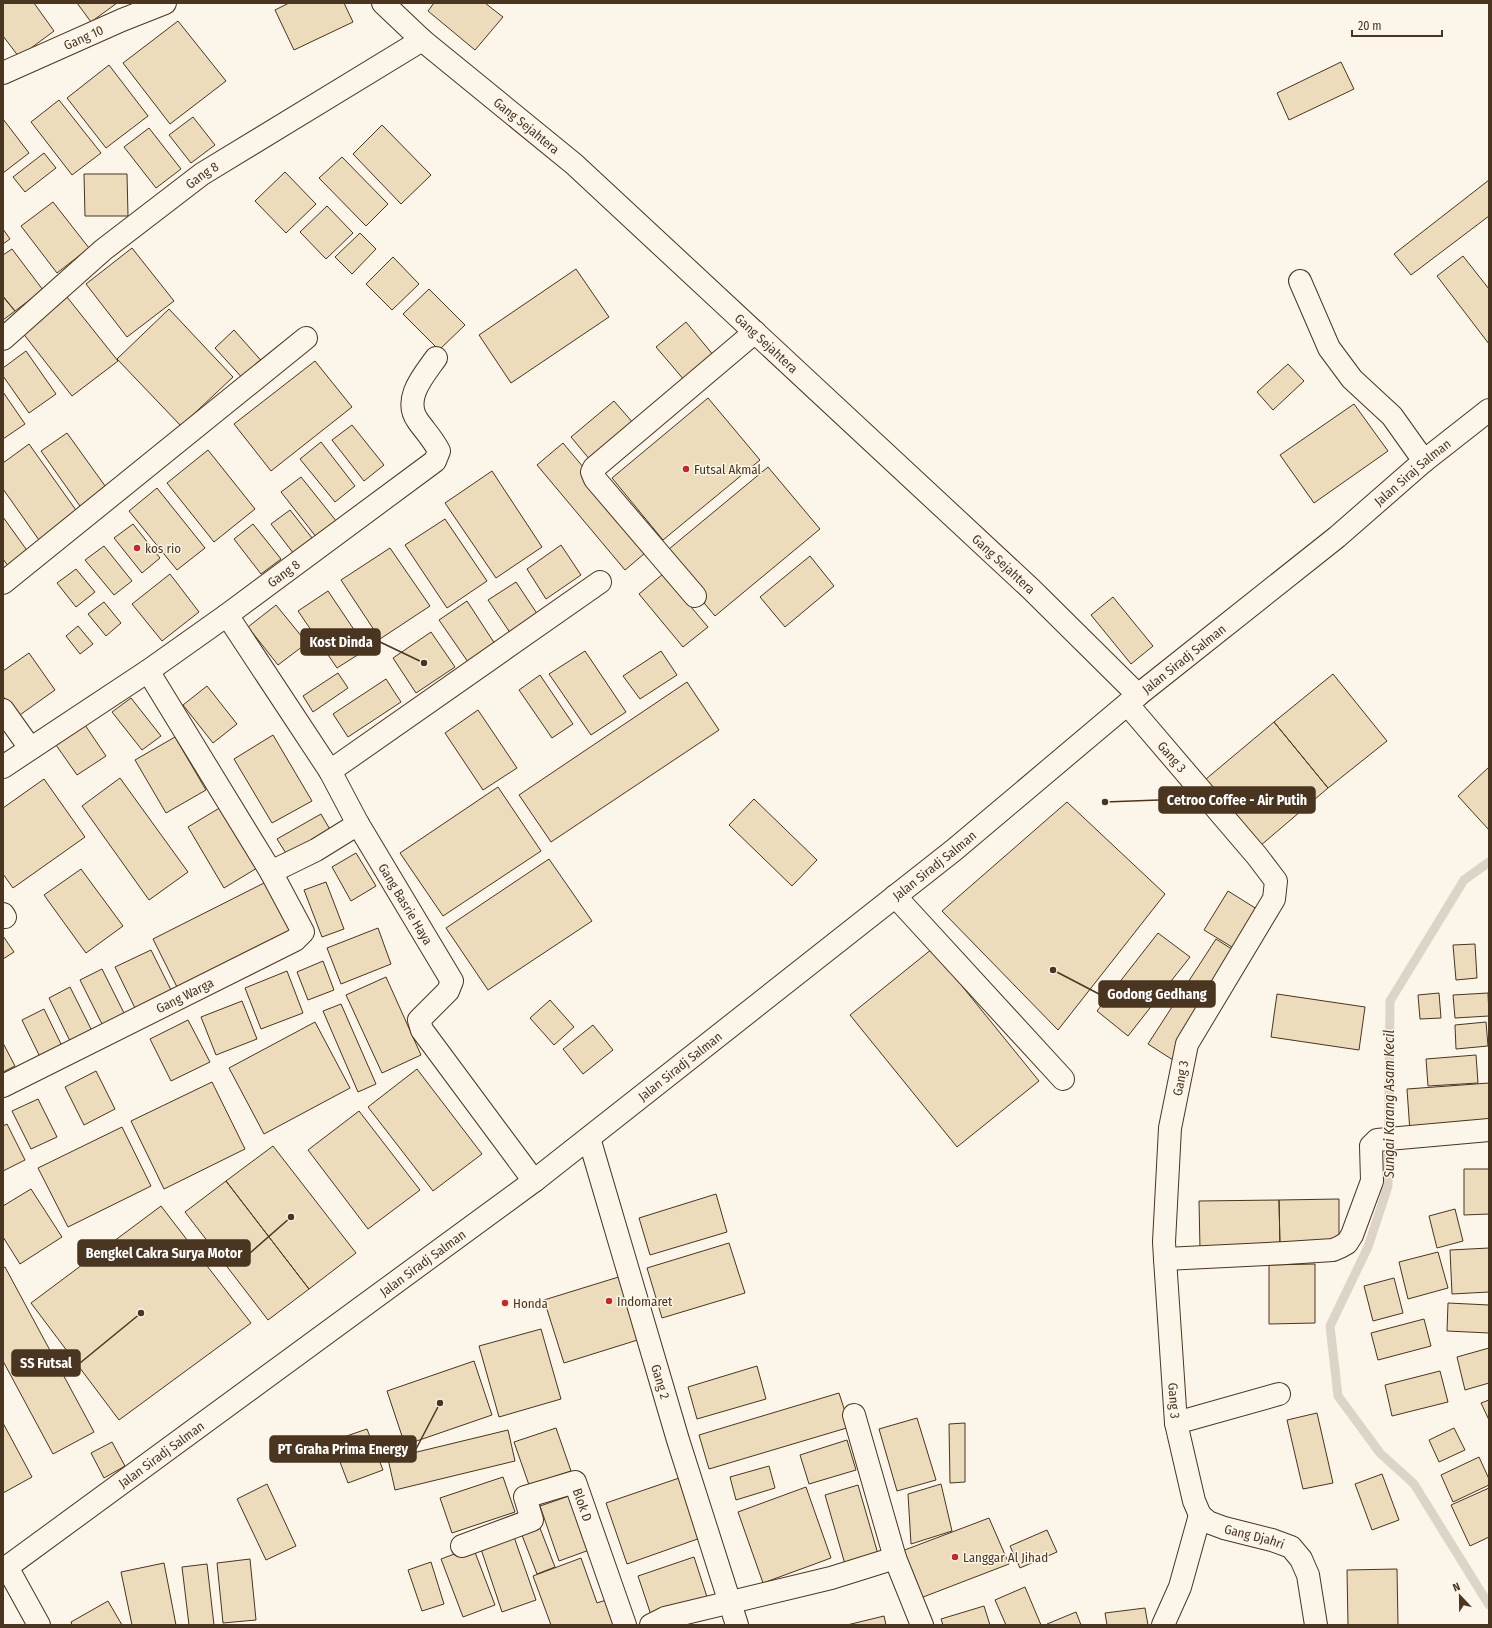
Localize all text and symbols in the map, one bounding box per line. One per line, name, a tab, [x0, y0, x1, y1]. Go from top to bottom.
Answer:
scale bar	[1352, 12, 1442, 38]
text: 20 m	[1358, 19, 1382, 33]
street label: Gang 10	[61, 22, 106, 53]
street label: Gang Sejahtera	[491, 95, 562, 157]
street label: Gang 8	[183, 159, 221, 192]
street label: Gang Sejahtera	[732, 311, 801, 376]
street label: Jalan Siraj Salman	[1371, 436, 1454, 509]
place label: Futsal Akmal	[694, 462, 762, 477]
marker: Futsal Akmal	[681, 464, 691, 474]
street label: Gang Sejahtera	[969, 531, 1038, 597]
place label: kos rio	[145, 541, 181, 556]
marker: kos rio	[132, 543, 142, 553]
street label: Gang 8	[265, 557, 303, 590]
street label: Jalan Siradj Salman	[1139, 621, 1229, 697]
callout: Kost Dinda	[301, 629, 380, 655]
text: Kost Dinda	[309, 634, 373, 651]
street label: Gang 3	[1154, 739, 1189, 776]
callout: Cetroo Coffee - Air Putih	[1159, 787, 1315, 813]
text: Cetroo Coffee - Air Putih	[1167, 792, 1307, 809]
street label: Jalan Siradj Salman	[890, 828, 979, 903]
street label: Gang Basrie Haya	[375, 861, 436, 948]
street label: Gang Warga	[154, 975, 216, 1016]
callout: Godong Gedhang	[1099, 981, 1215, 1007]
text: Godong Gedhang	[1107, 986, 1207, 1003]
street label: Jalan Siradj Salman	[635, 1029, 725, 1104]
water label: Sungai Karang Asam Kecil	[1381, 1030, 1398, 1179]
street label: Gang 3	[1170, 1059, 1191, 1097]
street label: Jalan Siradj Salman	[377, 1227, 469, 1299]
callout: Bengkel Cakra Surya Motor	[78, 1240, 250, 1266]
text: Bengkel Cakra Surya Motor	[86, 1245, 243, 1262]
place label: Indomaret	[617, 1294, 673, 1309]
place label: Honda	[513, 1296, 548, 1311]
marker: Indomaret	[604, 1296, 614, 1306]
marker: Honda	[500, 1298, 510, 1308]
callout: SS Futsal	[12, 1350, 80, 1376]
text: SS Futsal	[20, 1355, 72, 1372]
street label: Gang 2	[648, 1363, 673, 1401]
street label: Gang 3	[1165, 1382, 1183, 1419]
street label: Jalan Siradj Salman	[116, 1418, 207, 1491]
callout: PT Graha Prima Energy	[270, 1436, 416, 1462]
text: PT Graha Prima Energy	[278, 1441, 409, 1458]
street label: Blok D	[570, 1486, 595, 1523]
street label: Gang Djahri	[1223, 1521, 1287, 1552]
place label: Langgar Al Jihad	[963, 1550, 1048, 1565]
marker: Langgar Al Jihad	[950, 1552, 960, 1562]
north arrow	[1440, 1576, 1480, 1616]
text: N	[1451, 1580, 1462, 1594]

